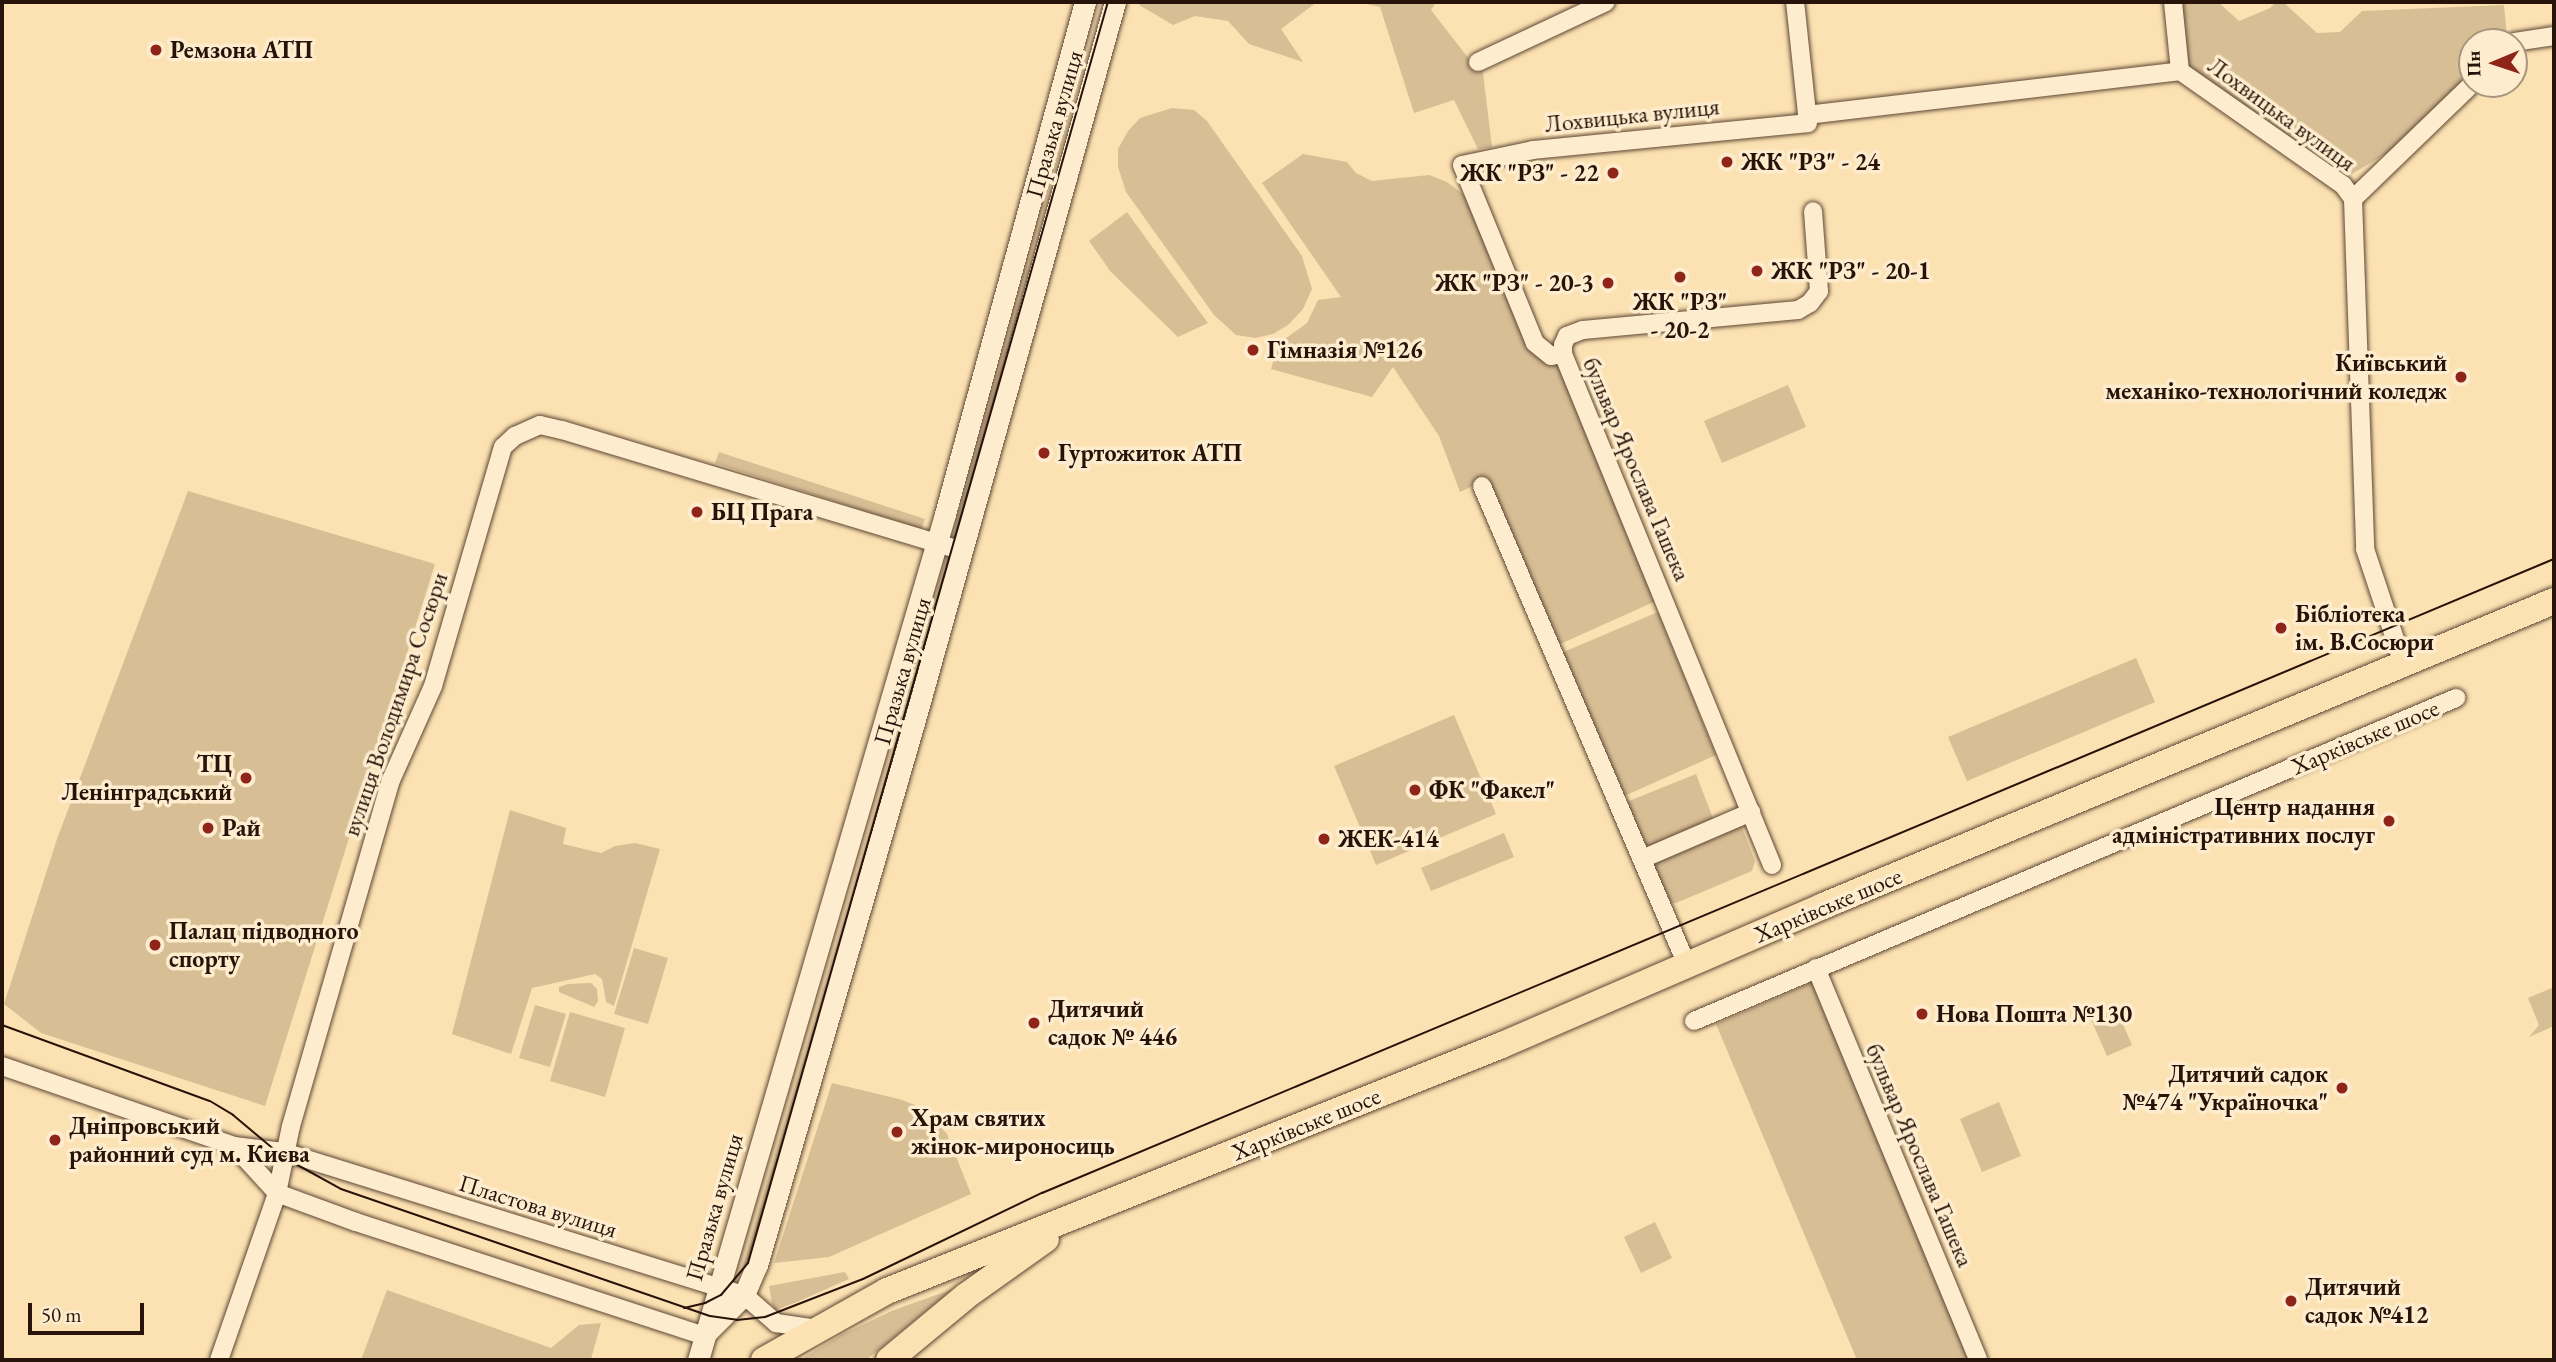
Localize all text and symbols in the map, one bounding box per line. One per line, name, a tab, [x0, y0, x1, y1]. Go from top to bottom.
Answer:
north arrow	[2458, 28, 2528, 98]
place label: Ремзона АТП	[170, 36, 313, 64]
marker: Ремзона АТП	[148, 42, 164, 58]
street label: Празька вулиця	[1019, 47, 1089, 201]
text: Пн	[2461, 50, 2486, 77]
street label: Лохвицька вулиця	[2203, 51, 2361, 177]
street label: Лохвицька вулиця	[1543, 92, 1721, 138]
place label: ЖК "РЗ" - 24	[1741, 148, 1880, 176]
marker: ЖК "РЗ" - 24	[1719, 154, 1735, 170]
place label: ЖК "РЗ" - 22	[1460, 159, 1599, 187]
marker: ЖК "РЗ" - 22	[1605, 165, 1621, 181]
place label: ЖК "РЗ" - 20-1	[1771, 257, 1930, 285]
marker: ЖК "РЗ" - 20-1	[1749, 263, 1765, 279]
place label: ЖК "РЗ" - 20-3	[1435, 269, 1594, 297]
marker: ЖК "РЗ" - 20-2	[1672, 269, 1688, 285]
marker: ЖК "РЗ" - 20-3	[1600, 275, 1616, 291]
place label: ЖК "РЗ" - 20-2	[1633, 288, 1727, 344]
place label: Гімназія №126	[1267, 336, 1423, 364]
marker: Гімназія №126	[1245, 342, 1261, 358]
place label: Київський механіко-технологічний коледж	[2105, 349, 2447, 405]
street label: бульвар Ярослава Гашека	[1577, 353, 1697, 585]
marker: Київський механіко-технологічний коледж	[2453, 369, 2469, 385]
place label: Гуртожиток АТП	[1058, 439, 1242, 467]
marker: Гуртожиток АТП	[1036, 445, 1052, 461]
place label: БЦ Прага	[711, 498, 813, 526]
marker: БЦ Прага	[689, 504, 705, 520]
street label: вулиця Володимира Сосюри	[336, 568, 454, 840]
street label: Празька вулиця	[867, 594, 937, 748]
place label: Бібліотека ім. В.Сосюри	[2295, 600, 2434, 656]
marker: Бібліотека ім. В.Сосюри	[2273, 620, 2289, 636]
street label: Харківське шосе	[2287, 693, 2443, 781]
place label: ТЦ Ленінградський	[61, 750, 232, 806]
marker: ТЦ Ленінградський	[238, 770, 254, 786]
place label: ФК "Факел"	[1429, 776, 1555, 804]
marker: ФК "Факел"	[1407, 782, 1423, 798]
place label: Центр надання адміністративних послуг	[2112, 793, 2375, 849]
marker: Центр надання адміністративних послуг	[2381, 813, 2397, 829]
place label: Рай	[222, 814, 261, 842]
marker: Рай	[200, 820, 216, 836]
place label: ЖЕК-414	[1338, 825, 1439, 853]
marker: ЖЕК-414	[1316, 831, 1332, 847]
street label: Харківське шосе	[1750, 861, 1906, 949]
place label: Палац підводного спорту	[169, 917, 358, 973]
marker: Палац підводного спорту	[147, 937, 163, 953]
place label: Дитячий садок № 446	[1048, 995, 1177, 1051]
place label: Нова Пошта №130	[1936, 1000, 2132, 1028]
marker: Нова Пошта №130	[1914, 1006, 1930, 1022]
marker: Дитячий садок № 446	[1026, 1015, 1042, 1031]
street label: бульвар Ярослава Гашека	[1860, 1039, 1980, 1271]
place label: Дитячий садок №474 "Україночка"	[2123, 1060, 2328, 1116]
marker: Дитячий садок №474 "Україночка"	[2334, 1080, 2350, 1096]
street label: Харківське шосе	[1228, 1081, 1384, 1167]
place label: Храм святих жінок-мироносиць	[911, 1104, 1115, 1160]
place label: Дніпровський районний суд м. Києва	[69, 1112, 310, 1168]
marker: Храм святих жінок-мироносиць	[889, 1124, 905, 1140]
street label: Празька вулиця	[679, 1130, 749, 1284]
marker: Дніпровський районний суд м. Києва	[47, 1132, 63, 1148]
street label: Пластова вулиця	[455, 1168, 621, 1244]
place label: Дитячий садок №412	[2305, 1273, 2428, 1329]
scale bar	[32, 1288, 147, 1332]
marker: Дитячий садок №412	[2283, 1293, 2299, 1309]
text: 50 m	[41, 1301, 82, 1328]

